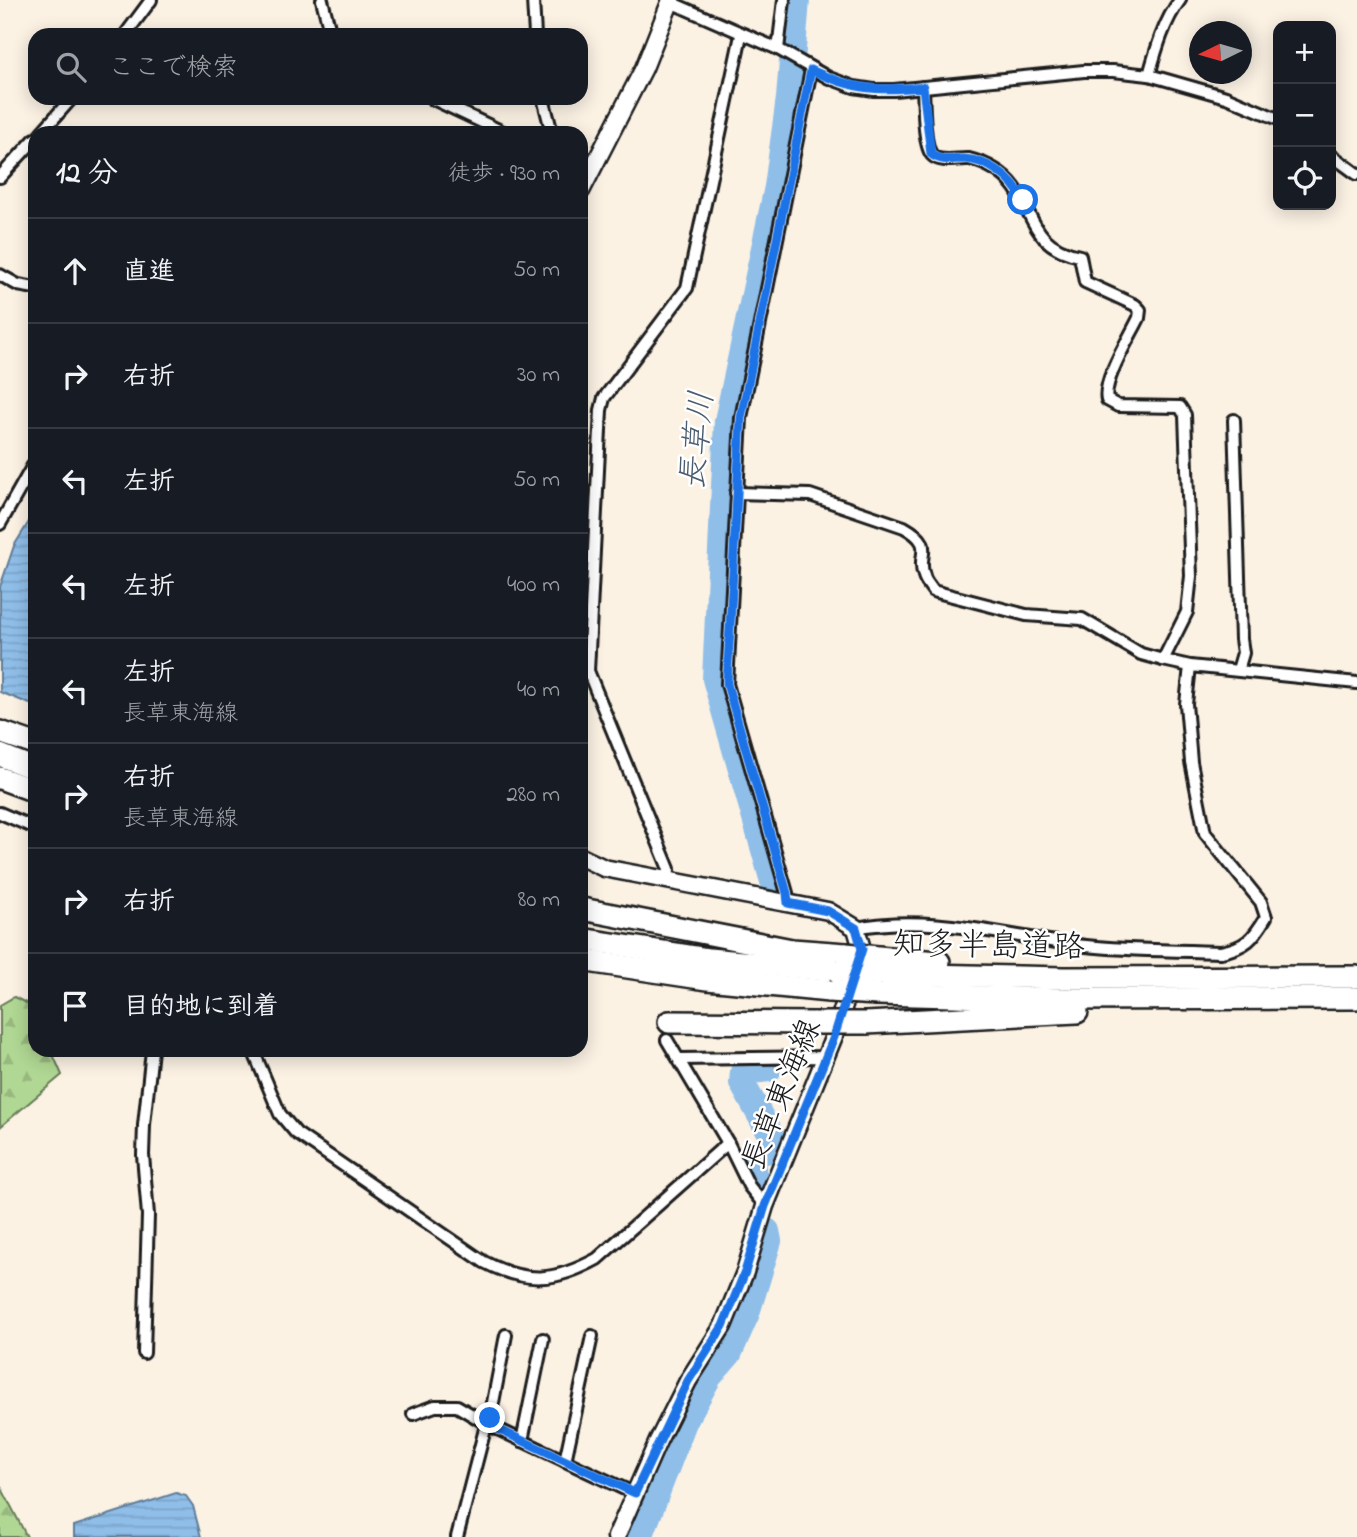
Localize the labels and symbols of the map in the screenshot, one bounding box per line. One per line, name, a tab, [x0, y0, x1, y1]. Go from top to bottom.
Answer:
north arrow	[1189, 21, 1252, 84]
route start	[1007, 184, 1038, 215]
water label: 長草川	[670, 389, 728, 492]
street label: 知多半島道路	[893, 922, 1085, 973]
street label: 長草東海線	[731, 1012, 835, 1178]
route end	[474, 1402, 505, 1433]

